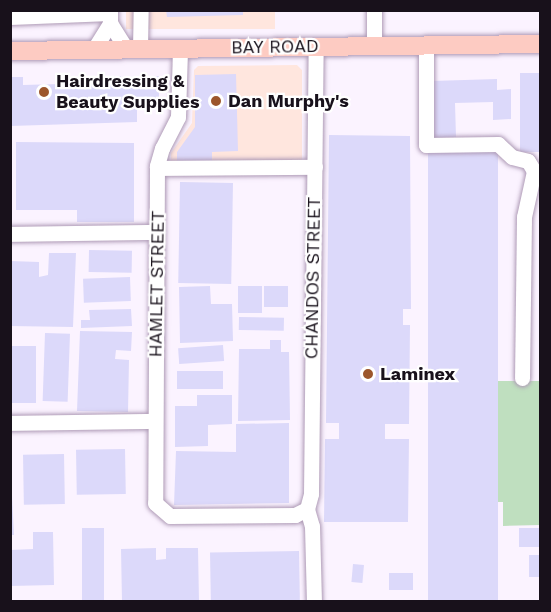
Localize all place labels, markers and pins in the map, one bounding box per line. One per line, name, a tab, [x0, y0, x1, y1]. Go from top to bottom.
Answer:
place label: Hairdressing & Beauty Supplies	[56, 71, 200, 113]
marker: Hairdressing & Beauty Supplies	[37, 85, 51, 99]
place label: Dan Murphy's	[228, 90, 349, 112]
marker: Dan Murphy's	[209, 94, 223, 108]
place label: Laminex	[380, 363, 455, 385]
marker: Laminex	[361, 367, 375, 381]

